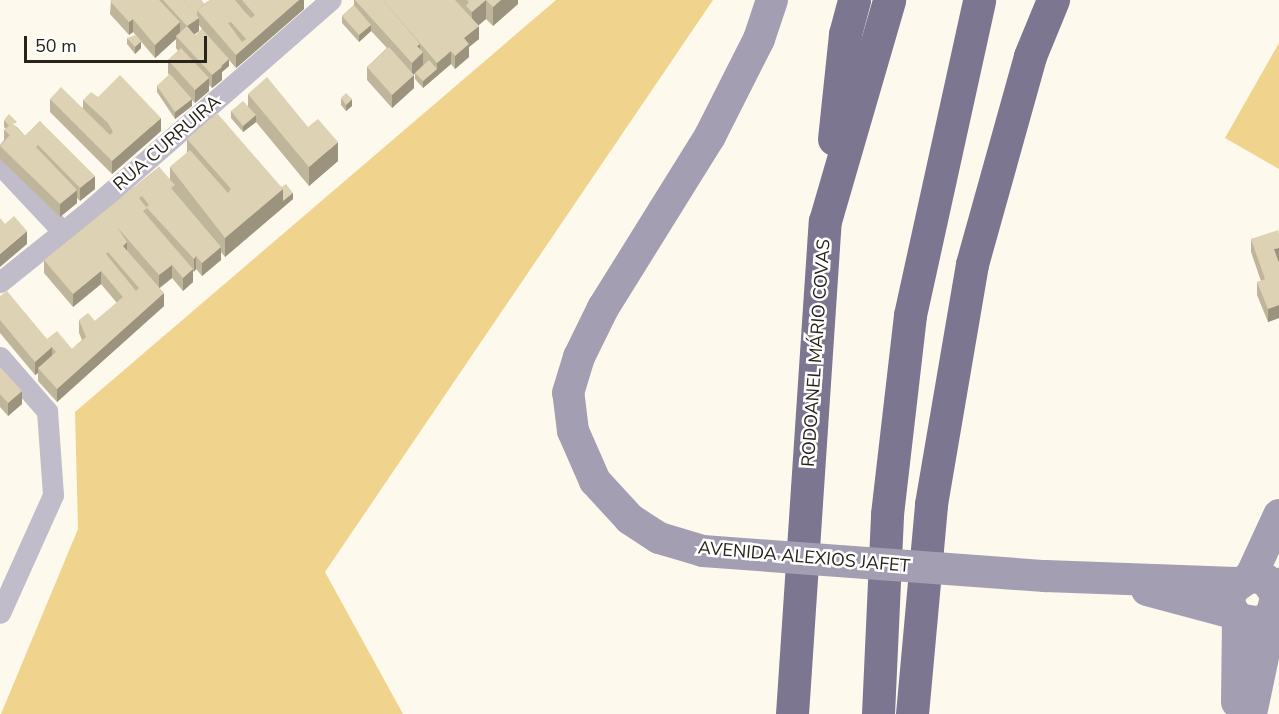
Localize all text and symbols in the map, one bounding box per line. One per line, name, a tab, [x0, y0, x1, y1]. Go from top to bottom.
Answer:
scale bar	[27, 24, 210, 62]
text: 50 m	[35, 34, 77, 58]
street label: RUA CURRUIRA	[109, 91, 225, 195]
street label: RODOANEL MÁRIO COVAS	[797, 238, 835, 468]
street label: AVENIDA ALEXIOS JAFET	[697, 537, 911, 577]

